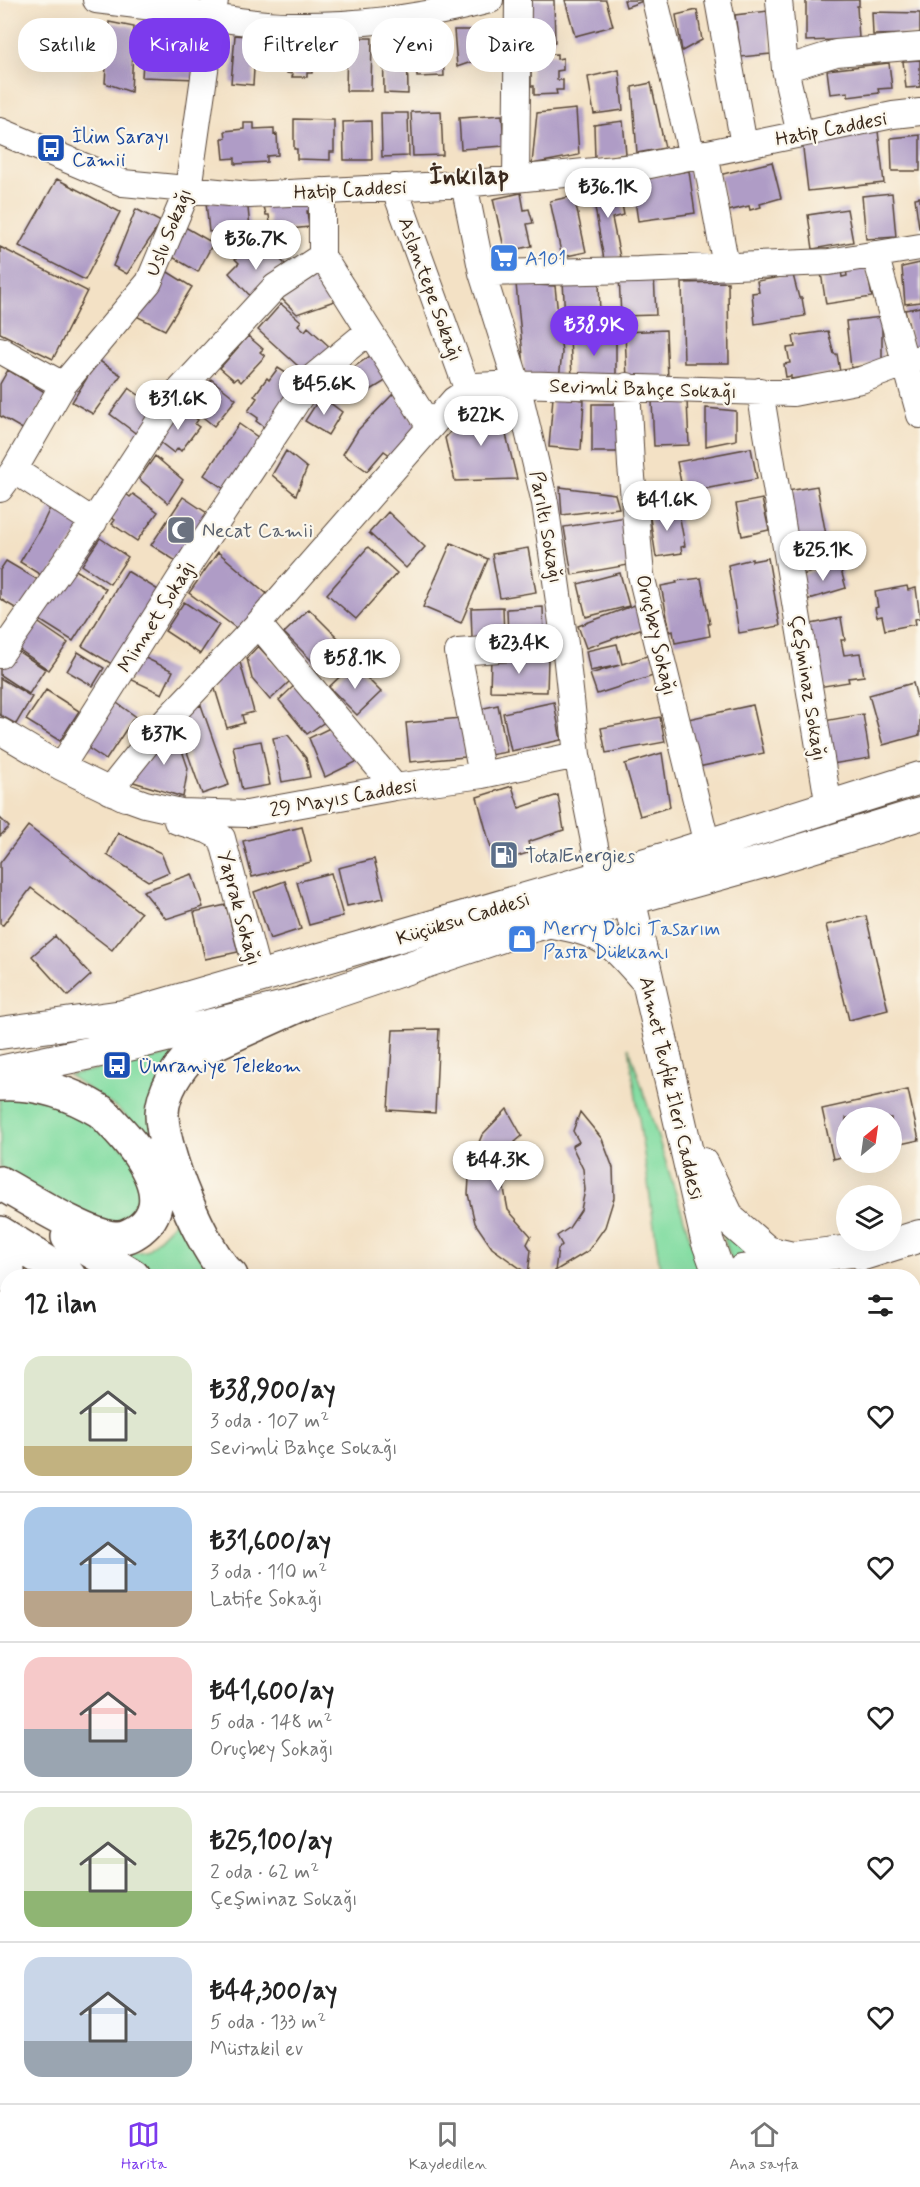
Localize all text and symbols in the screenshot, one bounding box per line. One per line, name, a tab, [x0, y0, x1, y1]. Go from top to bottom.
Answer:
chip: Satılık	[18, 18, 117, 72]
chip: Kiralık	[129, 18, 230, 72]
chip: Filtreler	[242, 18, 359, 72]
chip: Yeni	[371, 18, 454, 72]
chip: Daire	[466, 18, 556, 72]
street label: Hatip Caddesi	[773, 105, 889, 154]
place label: İlim Sarayı Camii	[72, 124, 170, 174]
bus stop icon: İlim Sarayı Camii	[35, 132, 67, 164]
district label: İnkılap	[429, 160, 509, 194]
pin: ₺36.1K	[559, 168, 657, 219]
street label: Hatip Caddesi	[293, 174, 407, 207]
text: ₺36.1K	[579, 174, 637, 201]
street label: Uslu Sokağı	[140, 185, 199, 281]
street label: Aslantepe Sokağı	[391, 214, 468, 366]
pin: ₺36.7K	[207, 220, 305, 271]
text: ₺36.7K	[225, 226, 287, 253]
supermarket icon: A101	[488, 242, 520, 274]
place label: A101	[525, 246, 566, 273]
pin: ₺38.9K	[545, 306, 643, 357]
text: ₺38.9K	[564, 312, 624, 339]
pin: ₺45.6K	[275, 365, 373, 416]
text: ₺45.6K	[293, 371, 355, 398]
street label: Sevimli Bahçe Sokağı	[549, 373, 737, 406]
pin: ₺31.6K	[129, 380, 227, 431]
text: ₺31.6K	[149, 386, 207, 413]
pin: ₺22K	[445, 396, 517, 447]
text: ₺22K	[458, 402, 504, 429]
street label: Parıltı Sokağı	[522, 469, 569, 586]
pin: ₺41.6K	[618, 481, 716, 532]
text: ₺41.6K	[637, 487, 697, 514]
mosque icon: Necat Camii	[165, 514, 197, 546]
place label: Necat Camii	[202, 518, 313, 545]
pin: ₺25.1K	[774, 531, 872, 582]
text: ₺25.1K	[793, 537, 853, 564]
street label: Minnet Sokağı	[112, 555, 203, 678]
street label: Oruçbey Sokağı	[629, 572, 683, 698]
street label: Çeşminaz Sokağı	[783, 613, 832, 763]
pin: ₺23.4K	[470, 624, 568, 675]
text: ₺23.4K	[489, 630, 549, 657]
pin: ₺58.1K	[306, 639, 404, 690]
text: ₺58.1K	[324, 645, 386, 672]
pin: ₺37K	[128, 715, 200, 766]
text: ₺37K	[142, 721, 186, 748]
street label: 29 Mayıs Caddesi	[268, 772, 419, 825]
fuel station icon: TotalEnergies	[488, 839, 520, 871]
place label: TotalEnergies	[525, 843, 635, 871]
street label: Yaprak Sokağı	[210, 848, 267, 969]
street label: Küçüksu Caddesi	[393, 886, 534, 953]
place label: Merry Dolci Tasarım Pasta Dükkanı	[543, 916, 720, 966]
shop icon: Merry Dolci Tasarım Pasta Dükkanı	[506, 923, 538, 955]
street label: Ahmet Tevfik İleri Caddesi	[632, 974, 709, 1203]
bus stop icon: Ümraniye Telekom	[101, 1049, 133, 1081]
place label: Ümraniye Telekom	[138, 1053, 301, 1080]
north arrow	[836, 1107, 902, 1173]
map controls	[836, 1107, 902, 1251]
pin: ₺44.3K	[449, 1141, 547, 1192]
text: ₺44.3K	[467, 1147, 529, 1174]
button: layers	[836, 1185, 902, 1251]
text: 12 ilan	[24, 1288, 97, 1322]
icon: filters	[864, 1289, 897, 1322]
text: ₺38,900/ay	[210, 1374, 336, 1408]
icon: home	[72, 1380, 144, 1452]
icon: heart	[864, 1400, 897, 1433]
text: 3 oda · 107 m²	[210, 1408, 329, 1435]
text: Sevimli Bahçe Sokağı	[210, 1435, 398, 1462]
text: ₺31,600/ay	[210, 1525, 331, 1559]
icon: home	[72, 1531, 144, 1603]
icon: heart	[864, 1551, 897, 1584]
text: 3 oda · 110 m²	[210, 1559, 327, 1586]
text: Latife Sokağı	[210, 1586, 323, 1613]
text: ₺41,600/ay	[210, 1675, 334, 1709]
icon: home	[72, 1681, 144, 1753]
icon: heart	[864, 1701, 897, 1734]
text: 5 oda · 148 m²	[210, 1709, 332, 1736]
text: Oruçbey Sokağı	[210, 1736, 333, 1763]
text: ₺25,100/ay	[210, 1825, 333, 1859]
icon: home	[72, 1831, 144, 1903]
icon: heart	[864, 1851, 897, 1884]
text: 2 oda · 62 m²	[210, 1859, 319, 1886]
text: Çeşminaz Sokağı	[210, 1886, 358, 1913]
text: ₺44,300/ay	[210, 1975, 337, 2009]
icon: home	[72, 1981, 144, 2053]
icon: heart	[864, 2001, 897, 2034]
text: 5 oda · 133 m²	[210, 2009, 326, 2036]
text: Müstakil ev	[210, 2036, 303, 2063]
tab: Harita	[121, 2118, 167, 2175]
tab: Kaydedilen	[409, 2118, 487, 2175]
tab: Ana sayfa	[729, 2118, 799, 2175]

